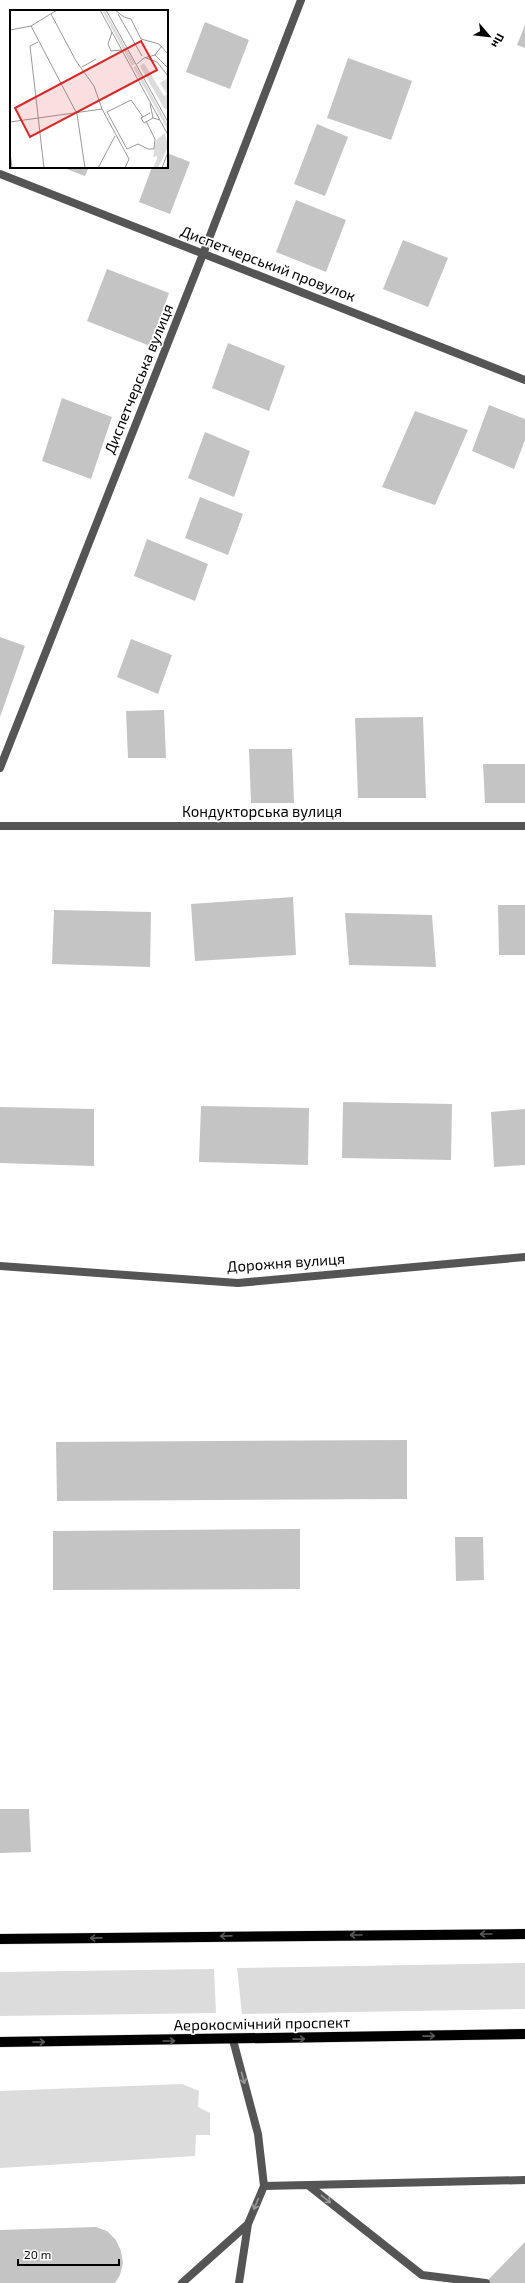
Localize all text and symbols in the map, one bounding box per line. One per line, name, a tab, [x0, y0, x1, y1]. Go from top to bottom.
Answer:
inset map	[10, 10, 168, 168]
north arrow	[469, 16, 509, 56]
text: Пн	[489, 32, 507, 50]
street label: Диспетчерський провулок	[178, 221, 358, 306]
street label: Диспетчерська вулиця	[100, 301, 177, 457]
street label: Кондукторська вулиця	[182, 802, 342, 821]
street label: Дорожня вулиця	[226, 1249, 346, 1276]
one-way arrow	[480, 1930, 493, 1938]
one-way arrow	[350, 1931, 363, 1939]
one-way arrow	[220, 1932, 233, 1940]
one-way arrow	[90, 1934, 103, 1942]
street label: Аерокосмічний проспект	[173, 2012, 350, 2034]
one-way arrow	[422, 2032, 435, 2040]
one-way arrow	[292, 2035, 305, 2043]
one-way arrow	[162, 2037, 175, 2045]
one-way arrow	[32, 2038, 45, 2046]
one-way arrow	[240, 2071, 247, 2084]
one-way arrow	[320, 2195, 331, 2203]
one-way arrow	[252, 2198, 259, 2210]
scale bar	[18, 2241, 119, 2267]
text: 20 m	[24, 2247, 51, 2261]

